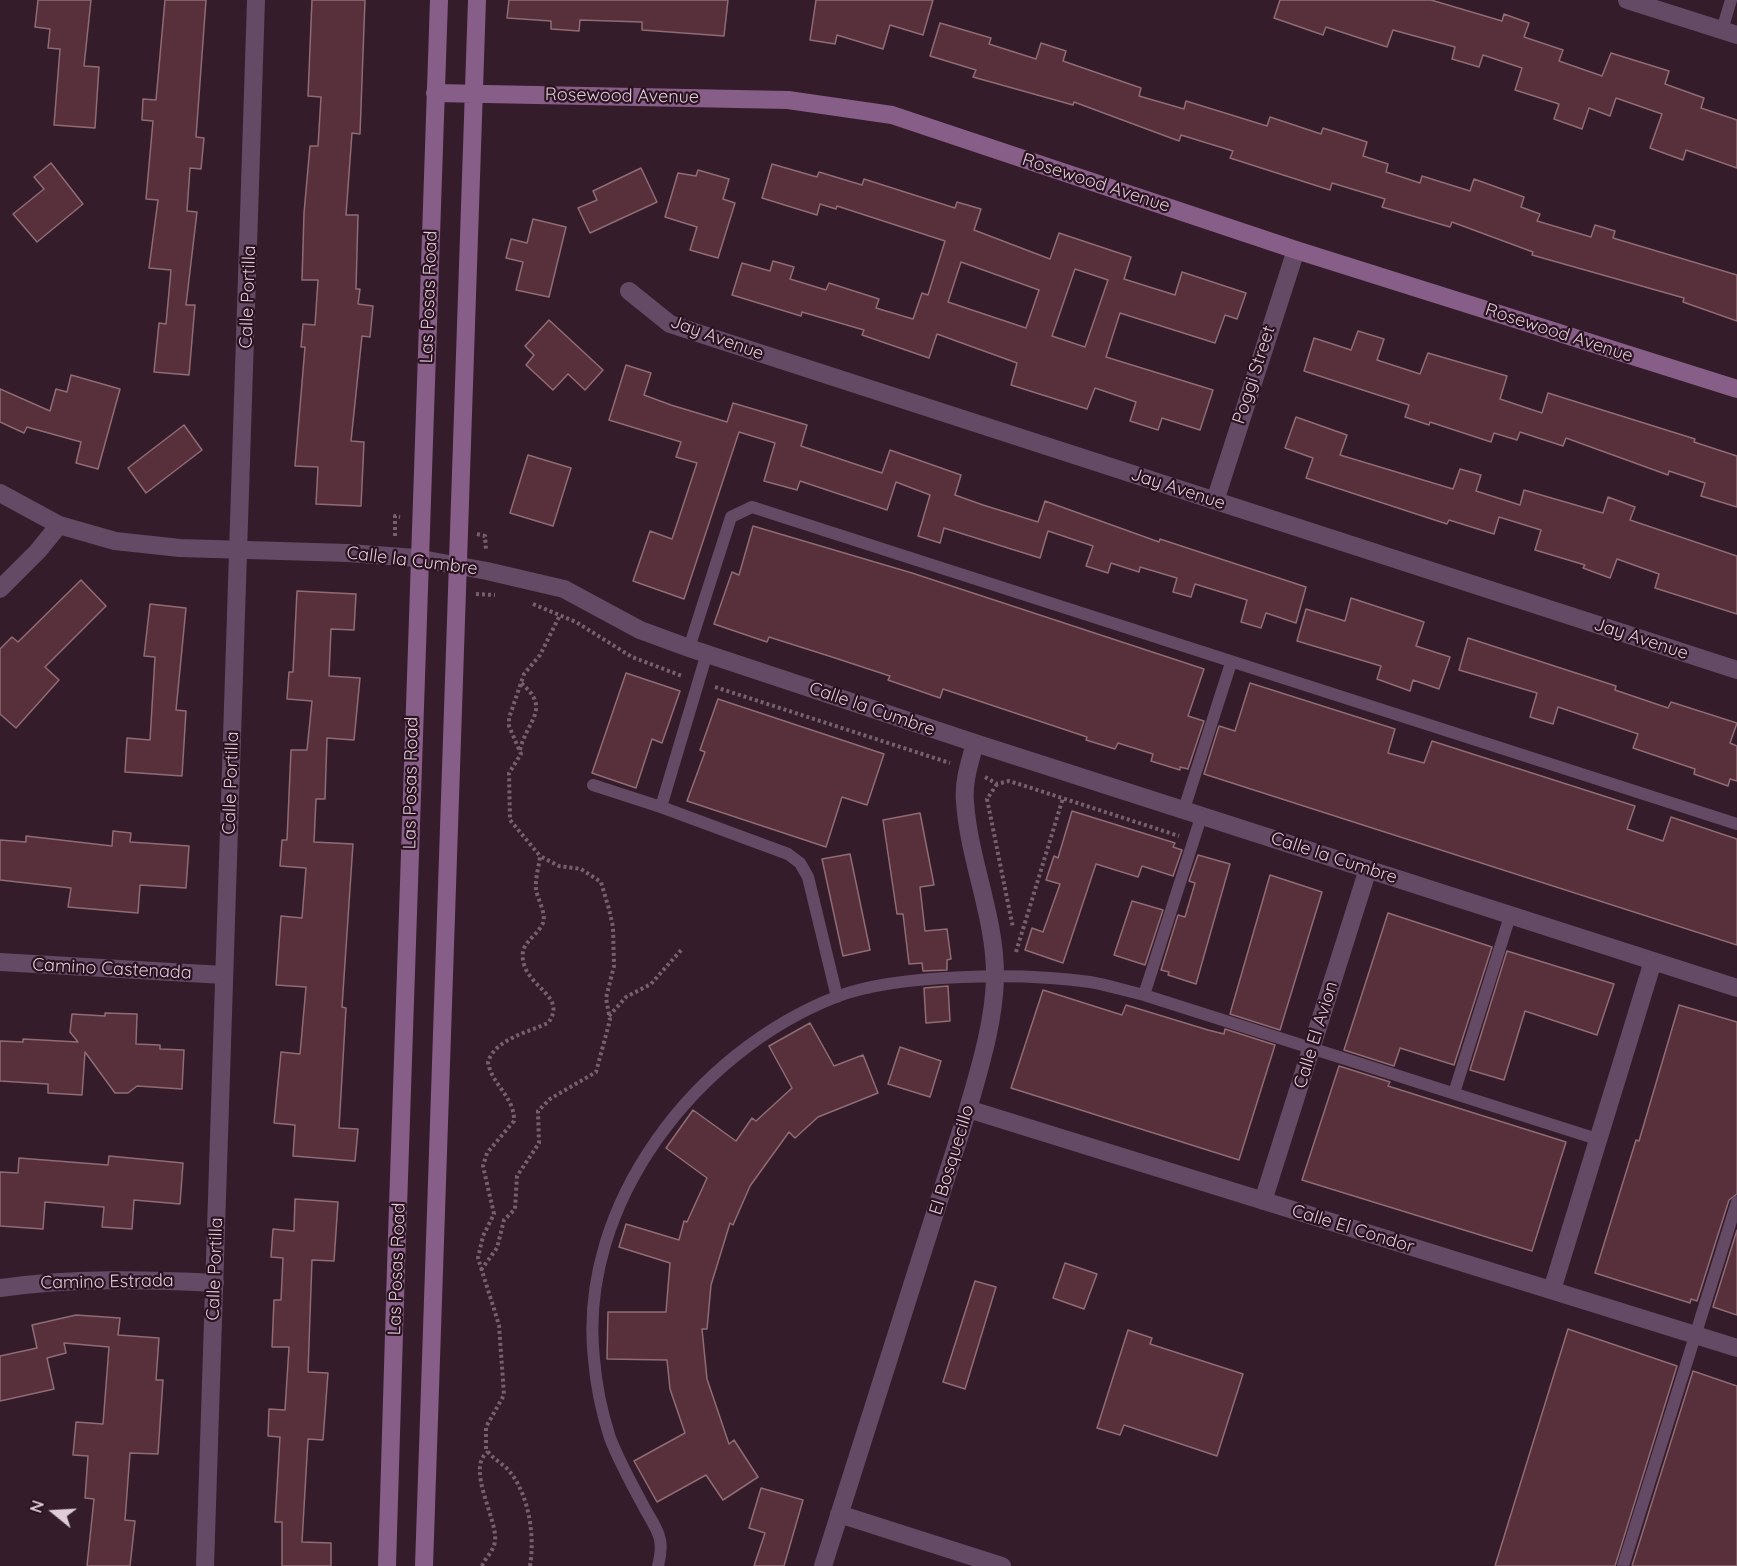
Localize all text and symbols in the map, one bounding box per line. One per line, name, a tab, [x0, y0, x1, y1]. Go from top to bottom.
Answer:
street label: Rosewood Avenue	[545, 84, 699, 108]
street label: Rosewood Avenue	[1019, 149, 1173, 217]
street label: Las Posas Road	[416, 230, 442, 364]
street label: Calle Portilla	[235, 245, 261, 349]
street label: Rosewood Avenue	[1482, 299, 1636, 367]
street label: Jay Avenue	[667, 311, 767, 365]
street label: Poggi Street	[1228, 323, 1280, 427]
street label: Jay Avenue	[1128, 464, 1228, 514]
street label: Calle la Cumbre	[345, 542, 479, 580]
street label: Jay Avenue	[1591, 614, 1691, 664]
street label: Calle la Cumbre	[806, 677, 938, 741]
street label: Las Posas Road	[399, 716, 423, 850]
street label: Calle Portilla	[218, 731, 244, 835]
street label: Calle la Cumbre	[1268, 827, 1400, 889]
street label: Camino Castenada	[32, 954, 192, 984]
street label: Calle El Avion	[1289, 979, 1343, 1091]
street label: El Bosquecillo	[925, 1102, 979, 1218]
street label: Calle El Condor	[1289, 1200, 1417, 1258]
street label: Las Posas Road	[384, 1202, 410, 1336]
street label: Calle Portilla	[202, 1217, 228, 1321]
street label: Camino Estrada	[40, 1270, 174, 1294]
north arrow	[24, 1482, 84, 1542]
text: N	[26, 1498, 48, 1515]

